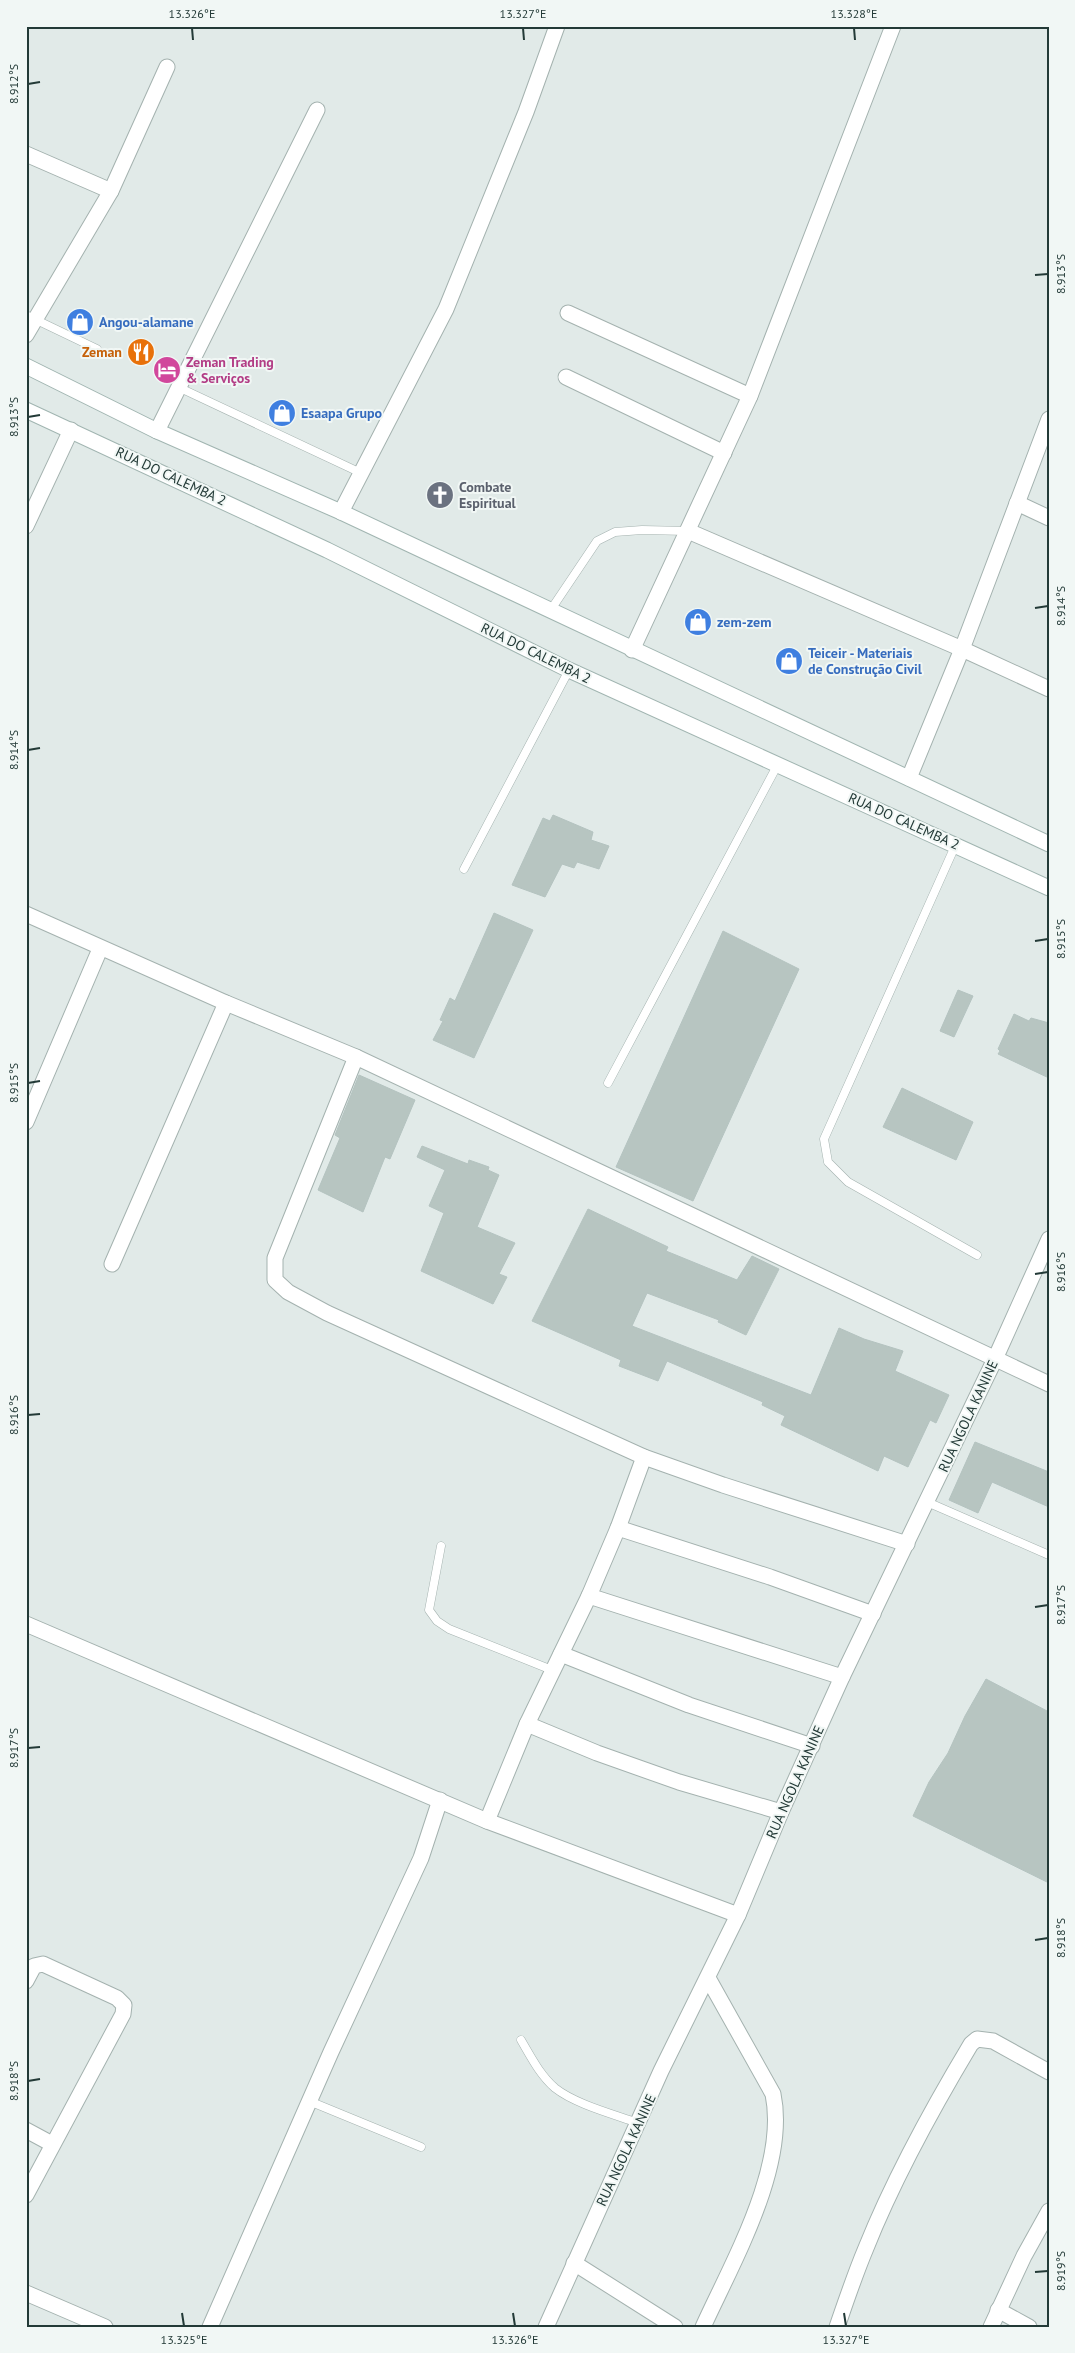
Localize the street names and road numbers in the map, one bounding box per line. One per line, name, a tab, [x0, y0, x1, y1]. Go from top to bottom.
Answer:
street label: RUA DO CALEMBA 2	[113, 442, 229, 510]
street label: RUA DO CALEMBA 2	[478, 619, 594, 687]
street label: RUA DO CALEMBA 2	[845, 788, 963, 854]
street label: RUA NGOLA KANINE	[934, 1357, 1002, 1475]
street label: RUA NGOLA KANINE	[762, 1723, 828, 1841]
street label: RUA NGOLA KANINE	[592, 2091, 660, 2209]

